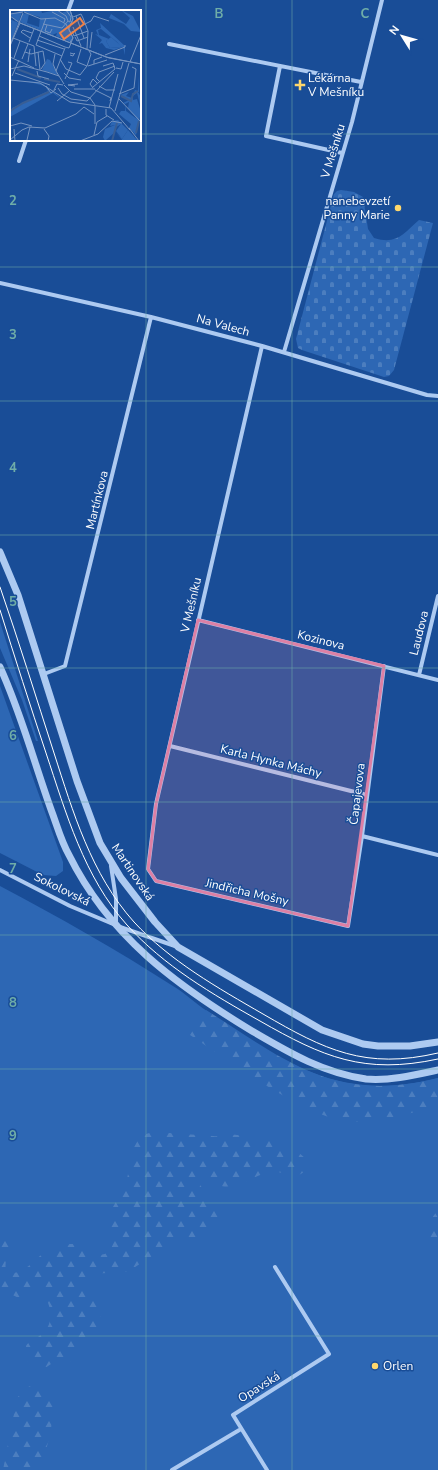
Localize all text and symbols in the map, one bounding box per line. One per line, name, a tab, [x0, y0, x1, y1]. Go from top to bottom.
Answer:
text: B	[215, 5, 224, 23]
text: C	[361, 5, 370, 23]
inset map	[10, 10, 141, 141]
north arrow	[382, 16, 422, 56]
text: N	[386, 22, 403, 38]
place label: Lékárna V Mešníku	[307, 70, 364, 100]
marker: Lékárna V Mešníku	[295, 80, 305, 90]
street label: V Mešníku	[317, 122, 349, 181]
text: 2	[9, 192, 17, 210]
place label: nanebevzetí Panny Marie	[323, 193, 391, 223]
marker: nanebevzetí Panny Marie	[393, 203, 403, 213]
street label: Na Valech	[195, 310, 251, 340]
text: 3	[9, 326, 17, 344]
text: 4	[9, 459, 17, 477]
street label: Martínkova	[82, 469, 112, 531]
street label: V Mešníku	[177, 576, 205, 635]
text: 5	[9, 593, 17, 611]
street label: Laudova	[406, 609, 432, 657]
street label: Kozinova	[296, 626, 346, 654]
text: 6	[9, 727, 17, 745]
street label: Karla Hynka Máchy	[219, 741, 324, 782]
street label: Čapajevova	[345, 762, 369, 826]
street label: Martinovská	[108, 840, 158, 904]
text: 7	[9, 860, 17, 878]
street label: Sokolovská	[31, 868, 93, 910]
street label: Jindřicha Mošny	[203, 874, 291, 910]
text: 8	[9, 994, 17, 1012]
text: 9	[9, 1127, 17, 1145]
place label: Orlen	[383, 1358, 413, 1374]
marker: Orlen	[370, 1361, 380, 1371]
street label: Opavská	[235, 1368, 283, 1406]

